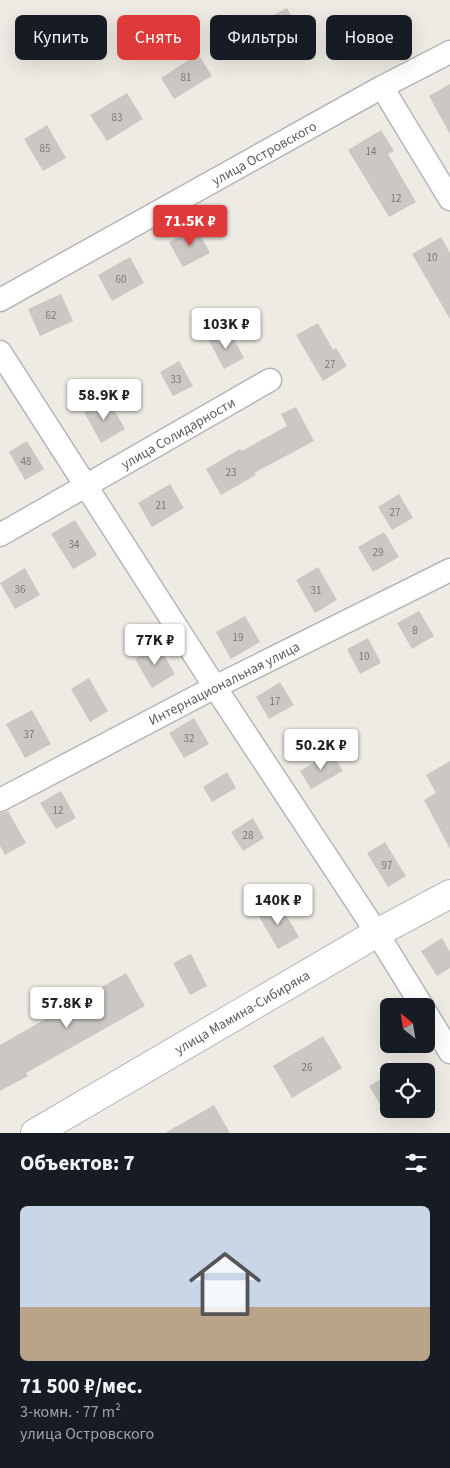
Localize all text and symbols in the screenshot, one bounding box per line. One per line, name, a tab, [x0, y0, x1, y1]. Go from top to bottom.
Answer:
chip: Купить	[15, 15, 107, 60]
chip: Снять	[117, 15, 200, 60]
chip: Фильтры	[210, 15, 316, 60]
chip: Новое	[326, 15, 412, 60]
house number: 81	[181, 70, 191, 85]
house number: 83	[112, 110, 122, 125]
street label: улица Островского	[208, 117, 321, 191]
house number: 85	[40, 141, 50, 156]
house number: 14	[366, 144, 377, 159]
house number: 12	[391, 191, 401, 206]
pin: 71.5K ₽	[144, 204, 236, 247]
text: 71.5K ₽	[164, 210, 216, 232]
house number: 10	[427, 250, 437, 265]
house number: 60	[116, 272, 126, 287]
house number: 62	[46, 308, 56, 323]
pin: 103K ₽	[185, 308, 267, 350]
text: 103K ₽	[203, 313, 249, 335]
house number: 27	[325, 357, 335, 372]
house number: 33	[171, 372, 181, 387]
pin: 58.9K ₽	[58, 378, 150, 421]
text: 58.9K ₽	[78, 384, 130, 406]
street label: улица Солидарности	[118, 393, 239, 475]
house number: 48	[21, 454, 32, 469]
house number: 23	[226, 465, 236, 480]
house number: 21	[156, 498, 166, 513]
house number: 27	[390, 505, 400, 520]
house number: 34	[69, 537, 80, 552]
house number: 29	[373, 545, 383, 560]
house number: 36	[15, 582, 26, 597]
house number: 31	[311, 583, 321, 598]
house number: 8	[412, 623, 418, 638]
pin: 77K ₽	[120, 624, 190, 666]
text: 77K ₽	[136, 629, 174, 651]
house number: 19	[233, 630, 243, 645]
street label: Интернациональная улица	[145, 637, 303, 731]
house number: 10	[359, 649, 369, 664]
house number: 17	[270, 694, 280, 709]
house number: 37	[24, 727, 34, 742]
pin: 50.2K ₽	[275, 728, 367, 771]
house number: 32	[184, 731, 194, 746]
text: 50.2K ₽	[295, 734, 347, 756]
house number: 12	[53, 803, 63, 818]
house number: 28	[243, 828, 254, 843]
house number: 97	[382, 858, 392, 873]
pin: 140K ₽	[237, 884, 319, 926]
text: 140K ₽	[255, 889, 301, 911]
street label: улица Мамина-Сибиряка	[171, 966, 314, 1060]
pin: 57.8K ₽	[21, 986, 113, 1029]
text: 57.8K ₽	[41, 992, 93, 1014]
north arrow	[380, 998, 435, 1052]
map controls	[380, 998, 435, 1118]
house number: 26	[302, 1060, 313, 1075]
button: locate	[380, 1063, 435, 1118]
text: Объектов: 7	[20, 1148, 135, 1178]
icon: filters	[402, 1149, 430, 1177]
icon: home	[180, 1239, 270, 1329]
text: 71 500 ₽/мес.	[20, 1371, 143, 1401]
text: 3-комн. · 77 m²	[20, 1401, 121, 1423]
text: улица Островского	[20, 1423, 154, 1445]

